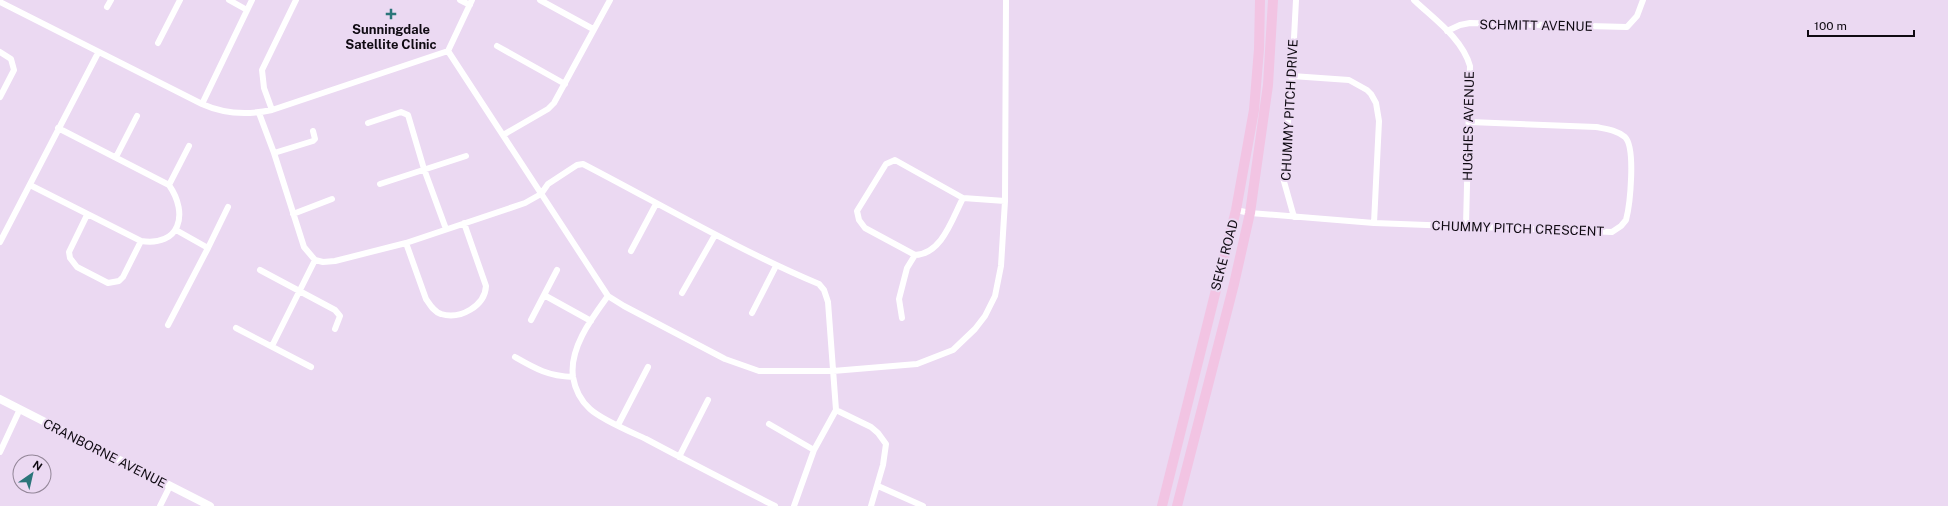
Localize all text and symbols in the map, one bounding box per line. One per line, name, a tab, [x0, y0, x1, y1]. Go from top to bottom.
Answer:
marker: Sunningdale Satellite Clinic	[385, 8, 397, 20]
scale bar	[1808, 12, 1914, 38]
street label: SCHMITT AVENUE	[1479, 17, 1593, 34]
text: 100 m	[1814, 19, 1847, 33]
place label: Sunningdale Satellite Clinic	[345, 22, 437, 52]
street label: CHUMMY PITCH DRIVE	[1278, 39, 1301, 181]
street label: HUGHES AVENUE	[1460, 71, 1477, 181]
street label: SEKE ROAD	[1208, 218, 1241, 292]
street label: CHUMMY PITCH CRESCENT	[1432, 218, 1605, 239]
street label: CRANBORNE AVENUE	[41, 416, 169, 491]
north arrow	[12, 454, 52, 494]
text: N	[31, 458, 45, 473]

